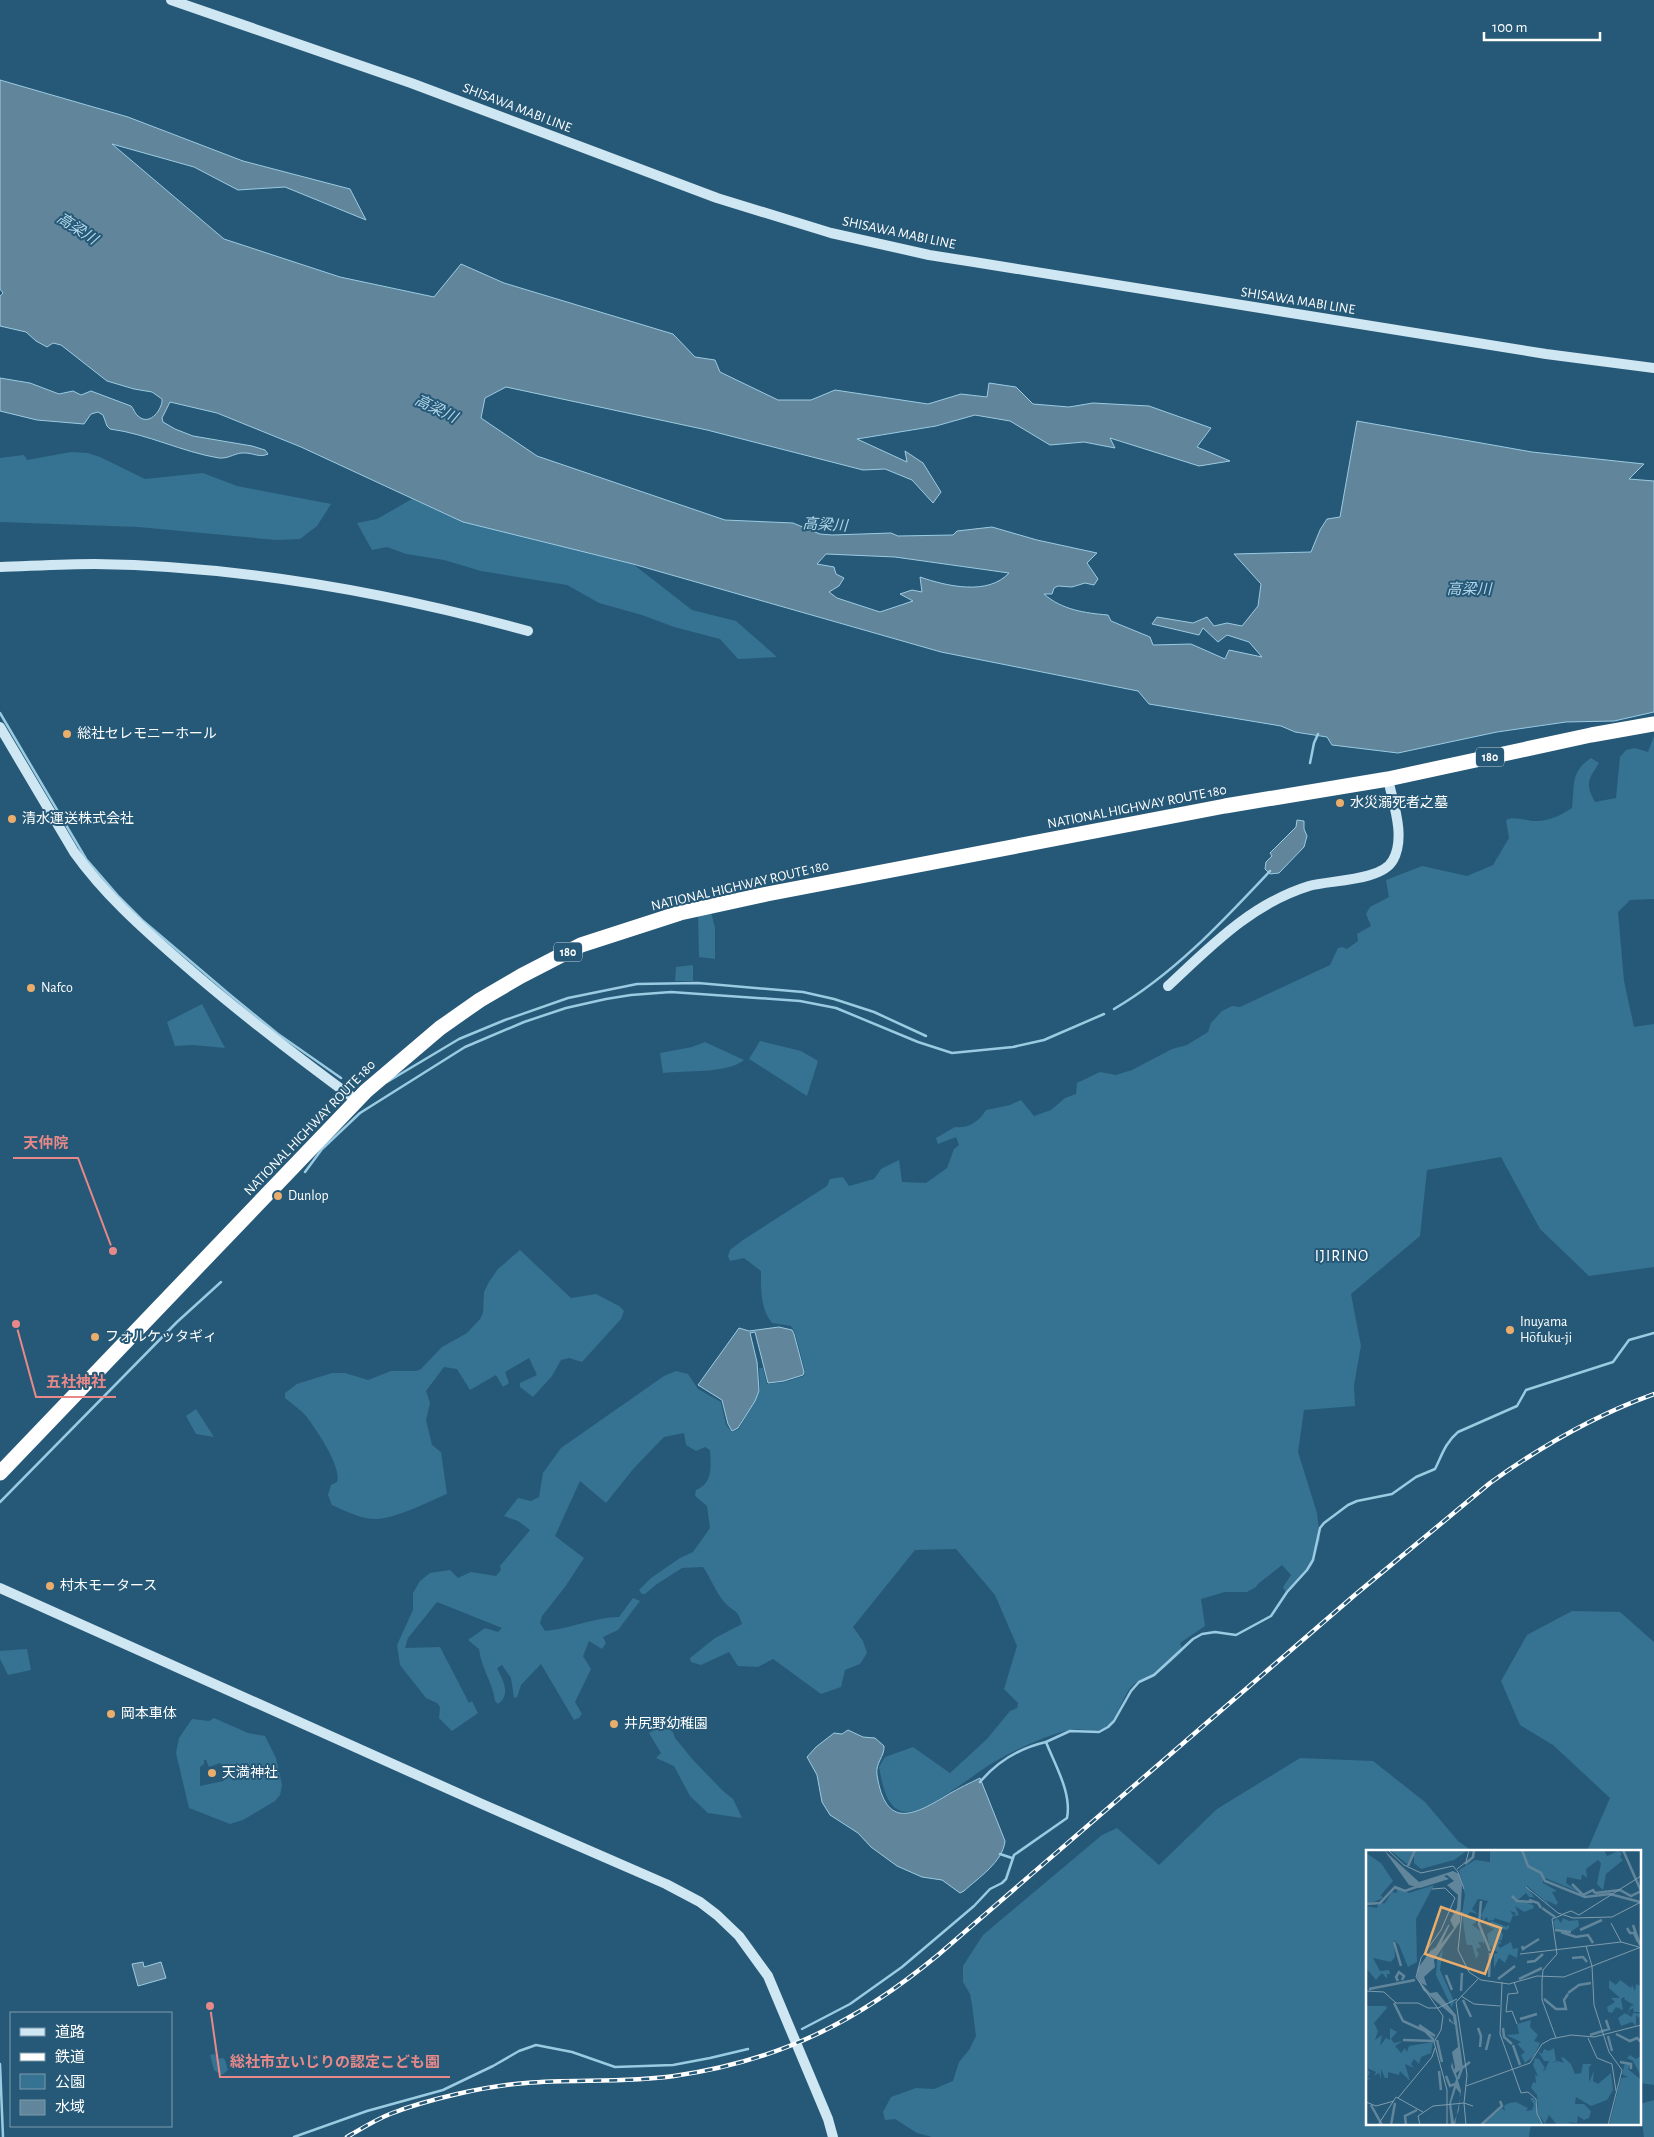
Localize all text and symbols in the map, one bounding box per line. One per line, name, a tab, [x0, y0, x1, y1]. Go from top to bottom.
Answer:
scale bar	[1484, 10, 1600, 42]
text: 100 m	[1492, 20, 1527, 35]
street label: SHISAWA MABI LINE	[461, 81, 574, 135]
water label: 高梁川	[54, 210, 102, 249]
street label: SHISAWA MABI LINE	[841, 214, 957, 252]
street label: SHISAWA MABI LINE	[1240, 285, 1356, 317]
water label: 高梁川	[412, 391, 462, 426]
water label: 高梁川	[802, 515, 850, 534]
water label: 高梁川	[1446, 581, 1493, 597]
place label: 総社セレモニーホール	[77, 726, 217, 741]
marker: 総社セレモニーホール	[61, 728, 73, 740]
road number: 180	[1476, 748, 1504, 766]
street label: NATIONAL HIGHWAY ROUTE 180	[1046, 783, 1228, 831]
place label: 水災溺死者之墓	[1350, 795, 1448, 810]
marker: 水災溺死者之墓	[1334, 797, 1346, 809]
place label: 清水運送株式会社	[22, 811, 134, 826]
marker: 清水運送株式会社	[6, 813, 18, 825]
street label: NATIONAL HIGHWAY ROUTE 180	[650, 859, 830, 913]
road number: 180	[554, 942, 582, 962]
place label: Nafco	[41, 981, 73, 995]
marker: Nafco	[25, 982, 37, 994]
street label: NATIONAL HIGHWAY ROUTE 180	[242, 1058, 378, 1198]
callout: 天仲院	[13, 1128, 78, 1158]
text: 天仲院	[23, 1134, 69, 1151]
place label: Dunlop	[288, 1189, 329, 1203]
marker: Dunlop	[272, 1190, 284, 1202]
district label: IJIRINO	[1315, 1248, 1369, 1264]
place label: Inuyama Hōfuku-ji	[1520, 1315, 1572, 1345]
marker: Inuyama Hōfuku-ji	[1504, 1324, 1516, 1336]
place label: フォルケッタギィ	[105, 1329, 217, 1344]
marker: フォルケッタギィ	[89, 1331, 101, 1343]
callout: 五社神社	[36, 1367, 116, 1397]
text: 五社神社	[46, 1373, 106, 1390]
place label: 村木モータース	[60, 1577, 157, 1593]
marker: 村木モータース	[44, 1580, 56, 1592]
place label: 岡本車体	[121, 1706, 177, 1721]
marker: 岡本車体	[105, 1708, 117, 1720]
place label: 井尻野幼稚園	[624, 1715, 708, 1731]
marker: 井尻野幼稚園	[608, 1718, 620, 1730]
place label: 天満神社	[222, 1765, 278, 1780]
marker: 天満神社	[206, 1767, 218, 1779]
inset map	[1366, 1850, 1642, 2124]
legend	[10, 2012, 172, 2127]
text: 道路	[55, 2024, 85, 2040]
callout: 総社市立いじりの認定こども園	[220, 2047, 450, 2077]
text: 鉄道	[55, 2049, 85, 2065]
text: 総社市立いじりの認定こども園	[230, 2053, 440, 2070]
text: 公園	[55, 2074, 85, 2090]
text: 水域	[55, 2099, 85, 2115]

